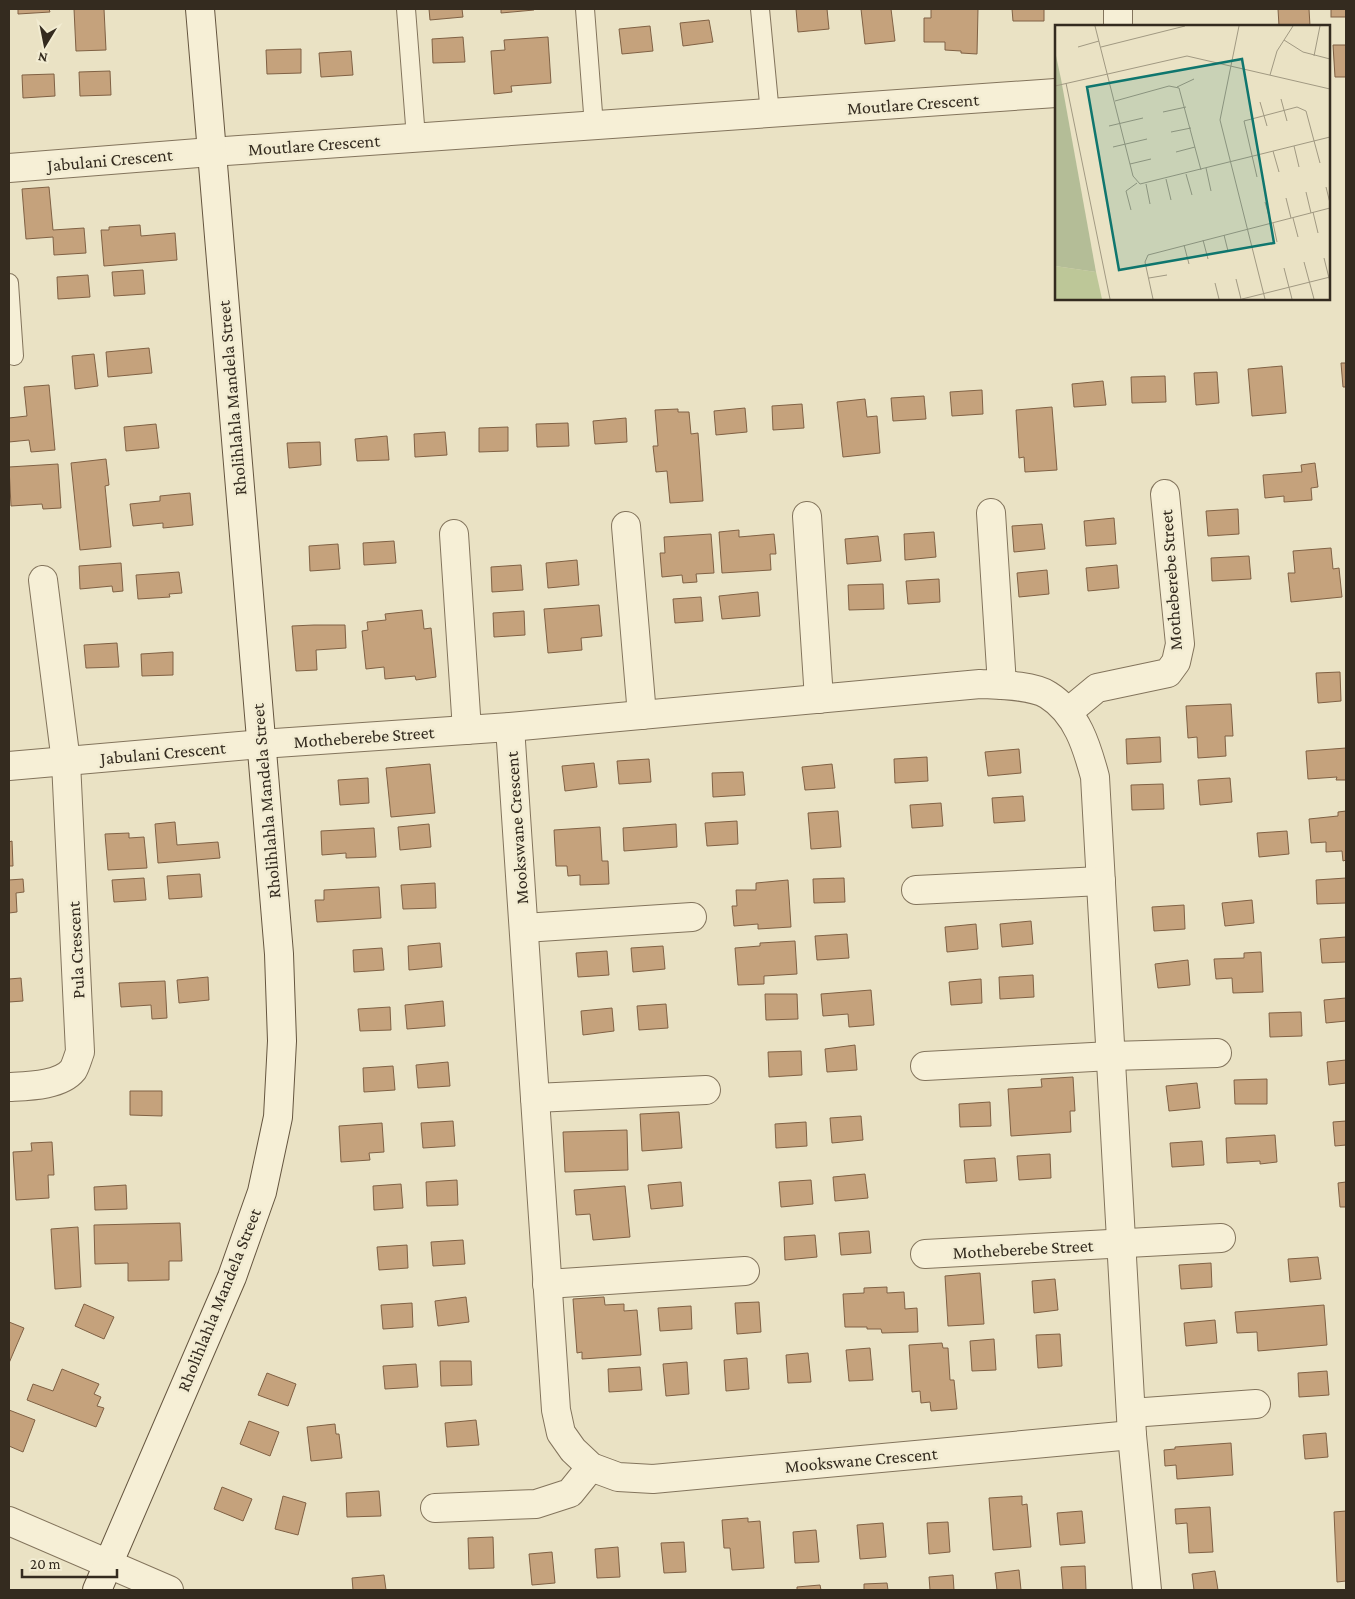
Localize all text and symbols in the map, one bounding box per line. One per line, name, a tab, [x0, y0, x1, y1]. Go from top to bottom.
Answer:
north arrow	[20, 20, 70, 70]
inset map	[1055, 25, 1330, 300]
text: N	[36, 49, 49, 67]
street label: Moutlare Crescent	[846, 89, 981, 119]
street label: Moutlare Crescent	[247, 130, 382, 160]
street label: Jabulani Crescent	[44, 144, 175, 176]
street label: Rholihlahla Mandela Street	[213, 299, 250, 496]
street label: Motheberebe Street	[1156, 508, 1186, 651]
street label: Rholihlahla Mandela Street	[247, 702, 284, 899]
street label: Motheberebe Street	[293, 722, 436, 752]
street label: Jabulani Crescent	[97, 737, 228, 769]
street label: Mookswane Crescent	[502, 750, 532, 905]
street label: Pula Crescent	[63, 900, 89, 999]
street label: Rholihlahla Mandela Street	[173, 1205, 265, 1395]
street label: Motheberebe Street	[952, 1235, 1095, 1263]
street label: Mookswane Crescent	[784, 1443, 939, 1477]
scale bar	[22, 1546, 118, 1578]
text: 20 m	[30, 1556, 61, 1572]

